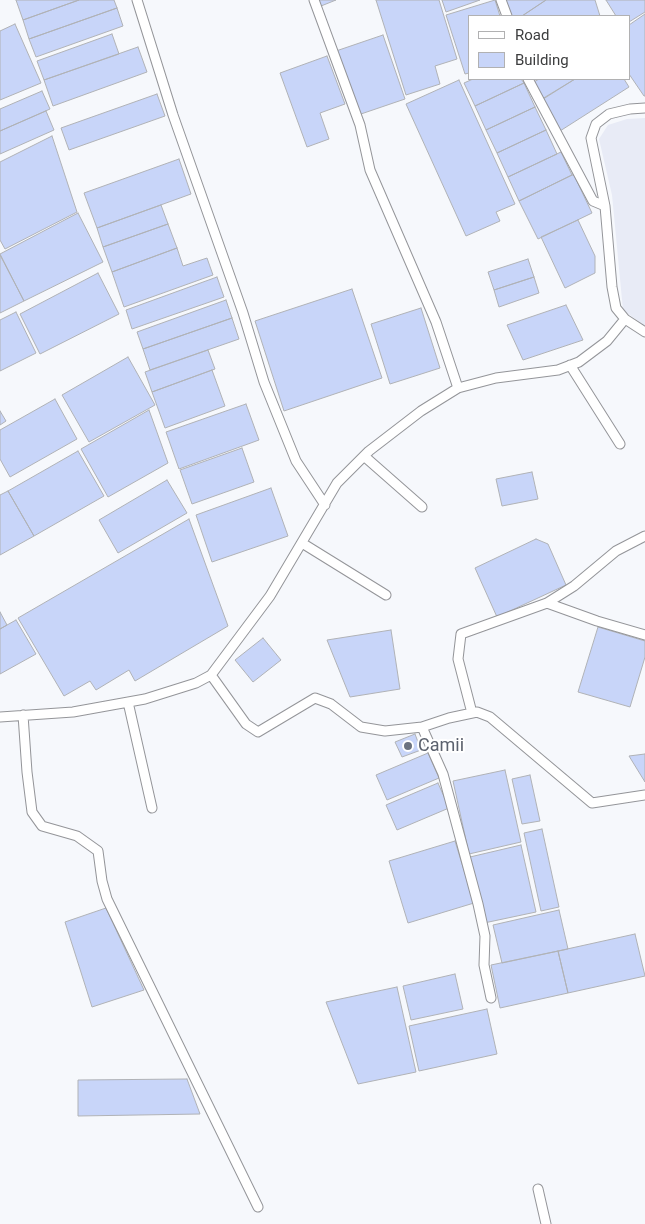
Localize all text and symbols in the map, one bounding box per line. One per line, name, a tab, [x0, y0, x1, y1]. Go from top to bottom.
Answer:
legend	[468, 15, 630, 80]
text: Road	[515, 26, 549, 44]
text: Building	[515, 51, 569, 69]
place label: Camii	[418, 735, 464, 757]
marker: Camii	[402, 740, 414, 752]

